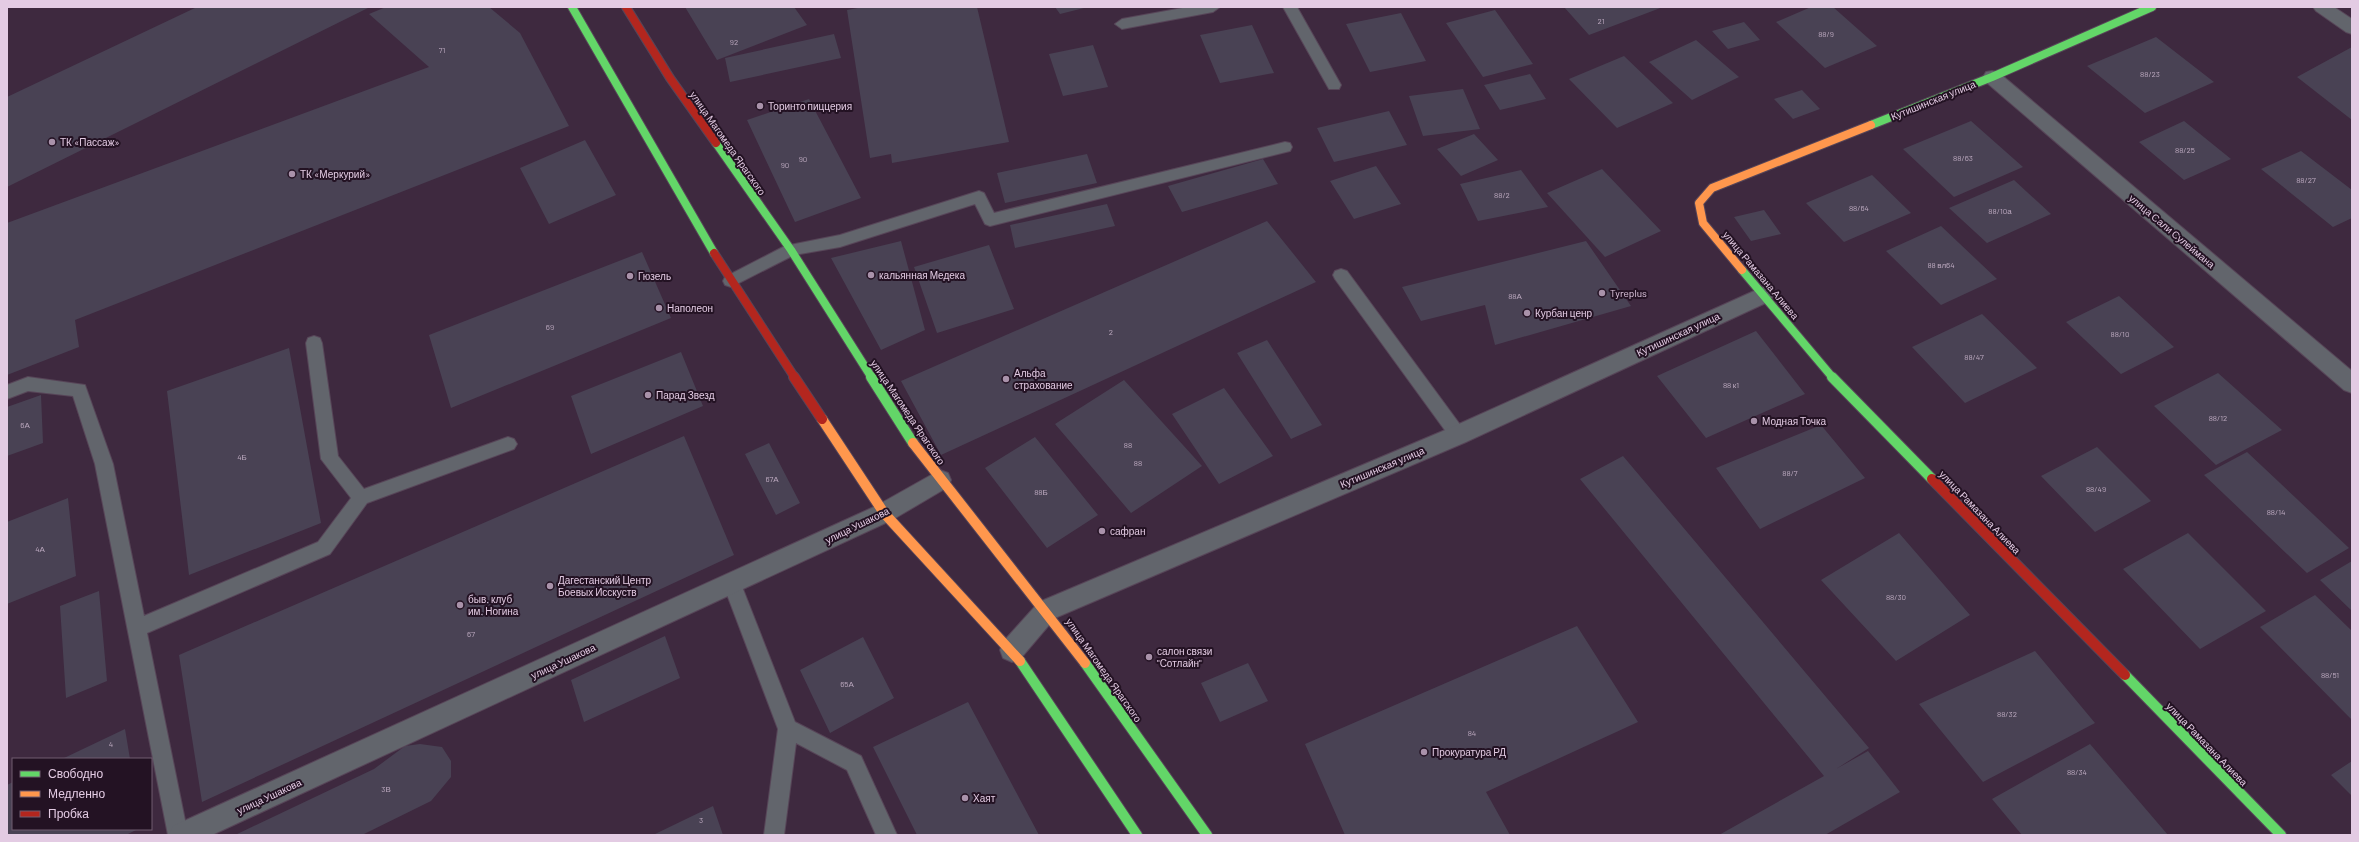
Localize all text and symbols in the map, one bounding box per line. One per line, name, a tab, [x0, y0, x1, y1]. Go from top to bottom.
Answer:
house number: 21	[1598, 16, 1605, 26]
house number: 88/9	[1818, 29, 1834, 39]
house number: 92	[730, 37, 738, 47]
house number: 71	[439, 45, 446, 55]
house number: 88/23	[2140, 69, 2160, 79]
street label: Кутишинская улица	[1889, 77, 1977, 122]
street label: улица Магомеда Ярагского	[688, 89, 769, 198]
place label: Торинто пиццерия	[768, 100, 852, 112]
marker: Торинто пиццерия	[755, 101, 765, 111]
place label: ТК «Пассаж»	[60, 136, 120, 148]
marker: ТК «Пассаж»	[47, 137, 57, 147]
house number: 88/25	[2175, 145, 2195, 155]
house number: 88/63	[1953, 153, 1973, 163]
house number: 90	[799, 154, 807, 164]
house number: 90	[781, 160, 789, 170]
place label: ТК «Меркурий»	[300, 168, 370, 180]
marker: ТК «Меркурий»	[287, 169, 297, 179]
house number: 88/27	[2296, 175, 2316, 185]
house number: 88/2	[1494, 190, 1510, 200]
street label: улица Сали Сулеймана	[2127, 192, 2218, 271]
house number: 88/64	[1849, 203, 1869, 213]
house number: 88/10а	[1988, 206, 2012, 216]
street label: улица Рамазана Алиева	[1721, 228, 1802, 322]
house number: 88 вл64	[1927, 260, 1955, 270]
place label: кальянная Медека	[879, 269, 965, 281]
place label: Гюзель	[638, 270, 671, 282]
marker: кальянная Медека	[866, 270, 876, 280]
marker: Гюзель	[625, 271, 635, 281]
place label: Tyreplus	[1610, 287, 1647, 299]
marker: Tyreplus	[1597, 288, 1607, 298]
house number: 88А	[1508, 291, 1523, 301]
place label: Наполеон	[667, 302, 713, 314]
marker: Наполеон	[654, 303, 664, 313]
place label: Курбан ценр	[1535, 307, 1593, 319]
marker: Курбан ценр	[1522, 308, 1532, 318]
street label: Кутишинская улица	[1635, 309, 1722, 358]
house number: 69	[546, 322, 554, 332]
house number: 2	[1109, 327, 1113, 337]
house number: 88/10	[2111, 329, 2129, 339]
house number: 88/47	[1964, 352, 1984, 362]
street label: улица Магомеда Ярагского	[868, 357, 948, 467]
place label: Альфа страхование	[1014, 367, 1073, 391]
marker: Альфа страхование	[1001, 374, 1011, 384]
house number: 88 к1	[1723, 380, 1739, 390]
place label: Парад Звезд	[656, 389, 715, 401]
marker: Парад Звезд	[643, 390, 653, 400]
house number: 88/12	[2209, 413, 2227, 423]
place label: Модная Точка	[1762, 415, 1827, 427]
marker: Модная Точка	[1749, 416, 1759, 426]
house number: 6А	[20, 420, 30, 430]
house number: 88	[1124, 440, 1132, 450]
street label: Кутишинская улица	[1338, 444, 1426, 490]
house number: 4Б	[237, 452, 247, 462]
house number: 88	[1134, 458, 1142, 468]
house number: 88/7	[1782, 468, 1798, 478]
street label: улица Рамазана Алиева	[1937, 468, 2023, 557]
house number: 67А	[765, 474, 779, 484]
house number: 88/49	[2086, 484, 2106, 494]
house number: 88Б	[1034, 487, 1048, 497]
street label: улица Ушакова	[823, 504, 891, 546]
house number: 88/14	[2267, 507, 2285, 517]
place label: сафран	[1110, 525, 1145, 537]
marker: сафран	[1097, 526, 1107, 536]
house number: 4А	[35, 544, 46, 554]
place label: Дагестанский Центр Боевых Исскуств	[558, 574, 651, 598]
marker: Дагестанский Центр Боевых Исскуств	[545, 581, 555, 591]
house number: 88/30	[1886, 592, 1906, 602]
place label: быв. клуб им. Ногина	[468, 593, 519, 617]
marker: быв. клуб им. Ногина	[455, 600, 465, 610]
street label: улица Магомеда Ярагского	[1064, 616, 1145, 725]
house number: 67	[467, 629, 475, 639]
street label: улица Ушакова	[529, 641, 598, 681]
place label: салон связи "Сотлайн"	[1157, 645, 1212, 669]
marker: салон связи "Сотлайн"	[1144, 652, 1154, 662]
house number: 88/51	[2321, 670, 2339, 680]
house number: 65А	[840, 679, 854, 689]
street label: улица Рамазана Алиева	[2164, 700, 2250, 789]
house number: 88/32	[1997, 709, 2017, 719]
house number: 84	[1468, 728, 1476, 738]
house number: 4	[109, 739, 113, 749]
place label: Прокуратура РД	[1432, 746, 1506, 758]
marker: Прокуратура РД	[1419, 747, 1429, 757]
legend	[12, 758, 152, 830]
text: Свободно	[48, 766, 103, 781]
house number: 88/34	[2067, 767, 2087, 777]
street label: улица Ушакова	[235, 776, 304, 816]
house number: 3В	[381, 784, 391, 794]
text: Медленно	[48, 786, 105, 801]
place label: Хаят	[973, 792, 996, 804]
marker: Хаят	[960, 793, 970, 803]
text: Пробка	[48, 806, 89, 821]
house number: 3	[699, 815, 703, 825]

